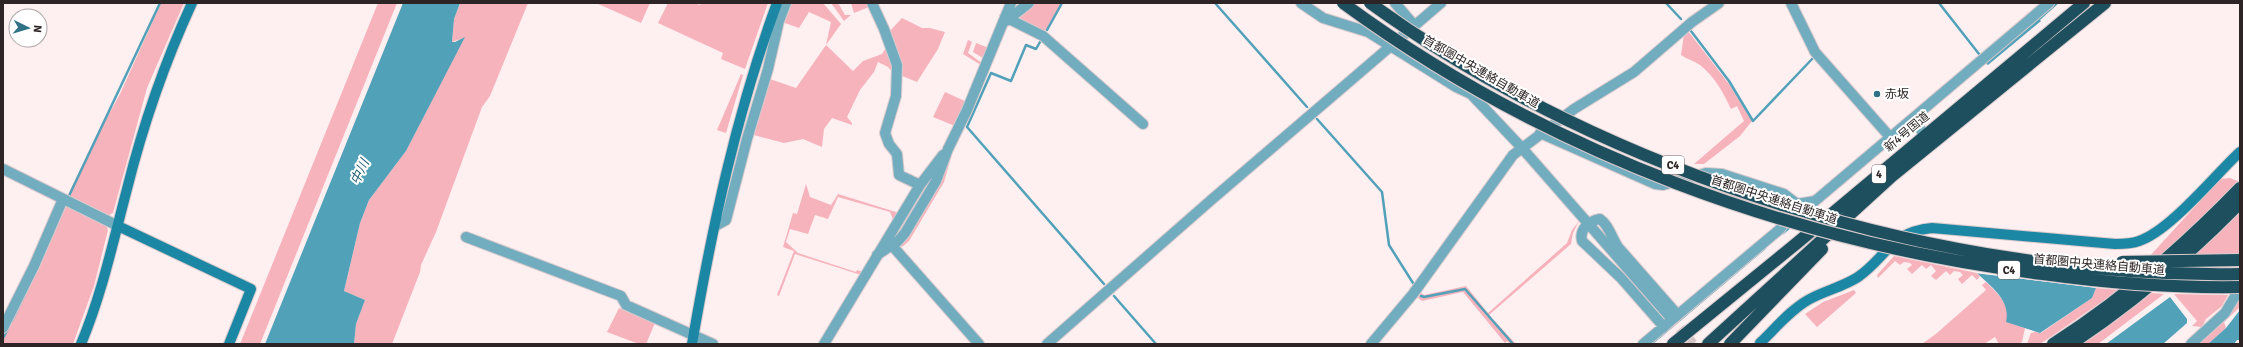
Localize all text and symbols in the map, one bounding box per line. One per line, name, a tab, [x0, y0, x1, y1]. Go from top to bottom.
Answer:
north arrow	[8, 8, 48, 48]
text: N	[31, 24, 44, 33]
street label: 首都圏中央連絡自動車道	[1420, 33, 1542, 111]
place label: 赤坂	[1885, 87, 1909, 102]
marker: 赤坂	[1872, 89, 1882, 99]
street label: 新4号国道	[1881, 109, 1933, 155]
water label: 中川	[347, 155, 374, 187]
road number: C4	[1662, 156, 1684, 174]
road number: 4	[1872, 165, 1886, 183]
street label: 首都圏中央連絡自動車道	[1709, 172, 1839, 228]
street label: 首都圏中央連絡自動車道	[2033, 252, 2165, 278]
road number: C4	[1998, 261, 2020, 279]

